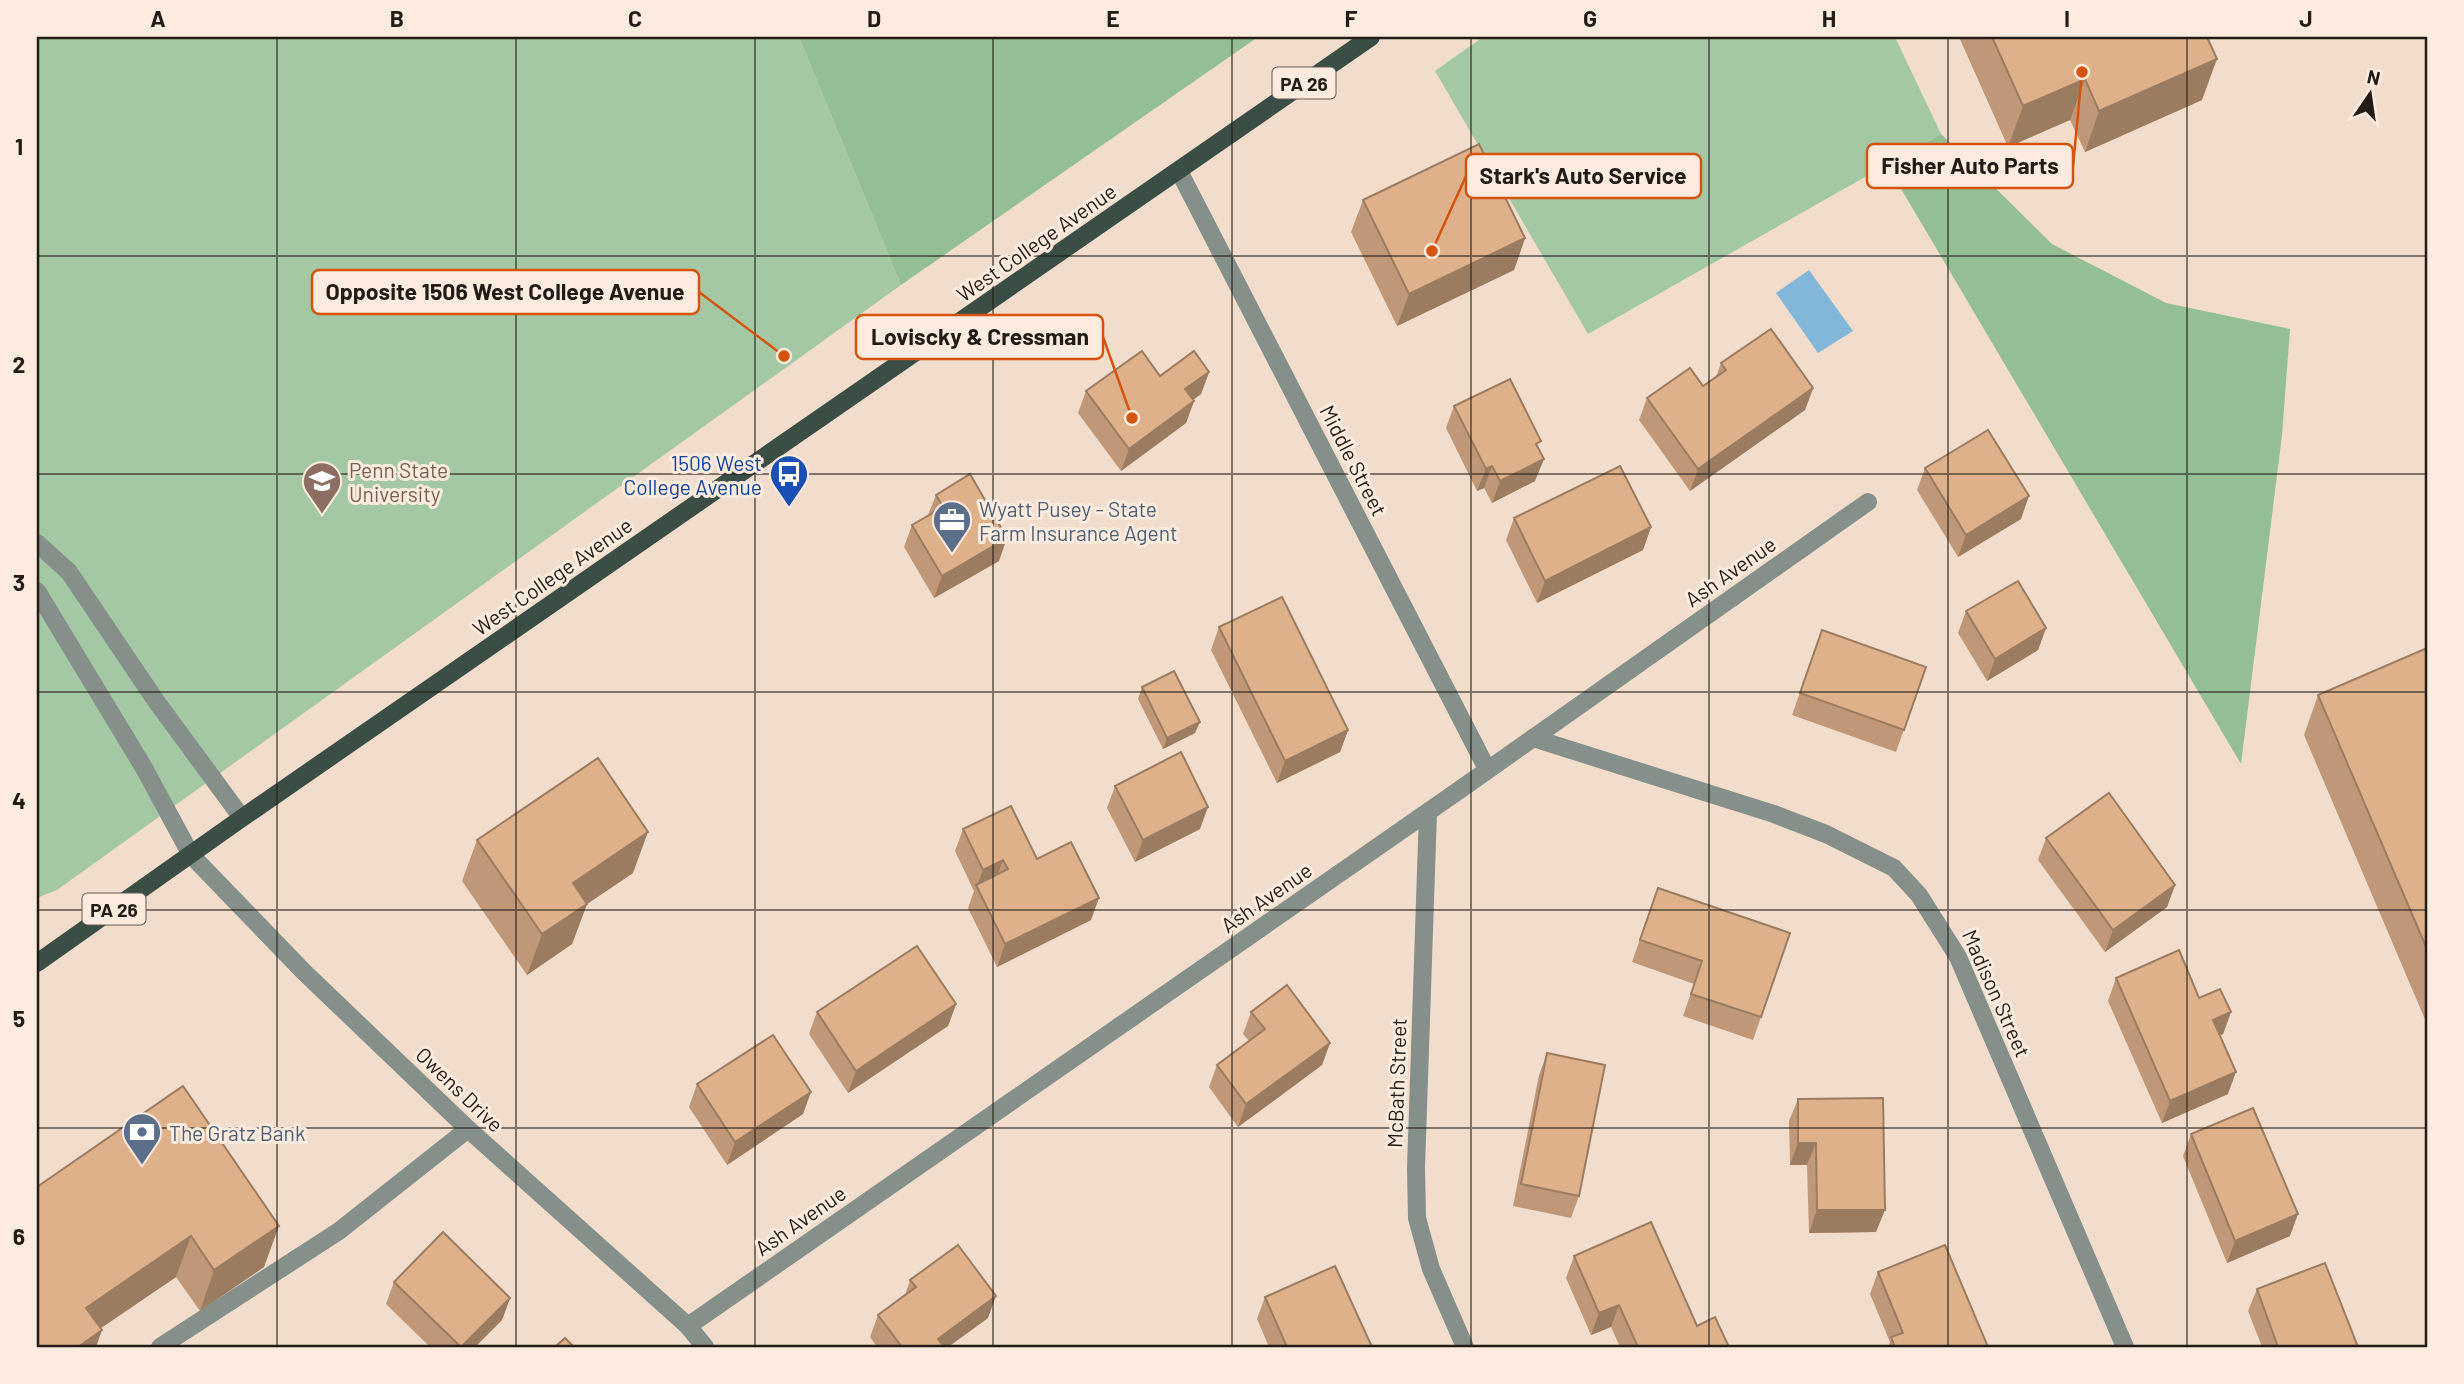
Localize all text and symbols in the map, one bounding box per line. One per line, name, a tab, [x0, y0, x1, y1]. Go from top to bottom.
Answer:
text: A	[150, 4, 166, 32]
text: B	[390, 4, 404, 32]
text: C	[628, 4, 642, 32]
text: D	[867, 4, 881, 32]
text: E	[1106, 4, 1120, 32]
text: F	[1345, 4, 1358, 32]
text: G	[1583, 4, 1597, 32]
text: H	[1822, 4, 1836, 32]
text: I	[2064, 4, 2070, 32]
text: J	[2299, 4, 2313, 32]
north arrow	[2334, 60, 2404, 130]
text: N	[2365, 64, 2383, 90]
road number: PA 26	[1272, 68, 1336, 99]
text: 1	[15, 132, 23, 160]
callout: Fisher Auto Parts	[1867, 144, 2073, 188]
text: Fisher Auto Parts	[1881, 151, 2059, 179]
callout: Stark's Auto Service	[1466, 154, 1701, 198]
text: Stark's Auto Service	[1480, 161, 1686, 189]
street label: West College Avenue	[952, 178, 1120, 306]
callout: Opposite 1506 West College Avenue	[312, 270, 699, 314]
text: Opposite 1506 West College Avenue	[325, 277, 685, 305]
callout: Loviscky & Cressman	[856, 315, 1103, 359]
text: Loviscky & Cressman	[871, 322, 1089, 350]
text: 2	[13, 350, 25, 378]
street label: Middle Street	[1315, 400, 1393, 520]
place label: 1506 West College Avenue	[624, 450, 762, 499]
bus stop icon: 1506 West College Avenue	[768, 453, 810, 508]
place label: Penn State University	[349, 457, 448, 506]
school or university icon: Penn State University	[301, 460, 343, 515]
place label: Wyatt Pusey - State Farm Insurance Agent	[979, 496, 1178, 545]
office icon: Wyatt Pusey - State Farm Insurance Agent	[931, 499, 973, 554]
street label: West College Avenue	[468, 512, 636, 640]
street label: Ash Avenue	[1680, 531, 1780, 611]
text: 3	[13, 568, 25, 596]
text: 4	[12, 786, 26, 814]
street label: Ash Avenue	[1216, 857, 1316, 937]
road number: PA 26	[82, 894, 146, 925]
street label: Madison Street	[1958, 925, 2036, 1061]
text: 5	[13, 1004, 25, 1032]
street label: McBath Street	[1381, 1018, 1411, 1148]
street label: Owens Drive	[411, 1041, 509, 1137]
bank icon: The Gratz Bank	[121, 1111, 163, 1166]
place label: The Gratz Bank	[169, 1120, 305, 1145]
street label: Ash Avenue	[750, 1180, 850, 1260]
text: 6	[13, 1222, 25, 1250]

